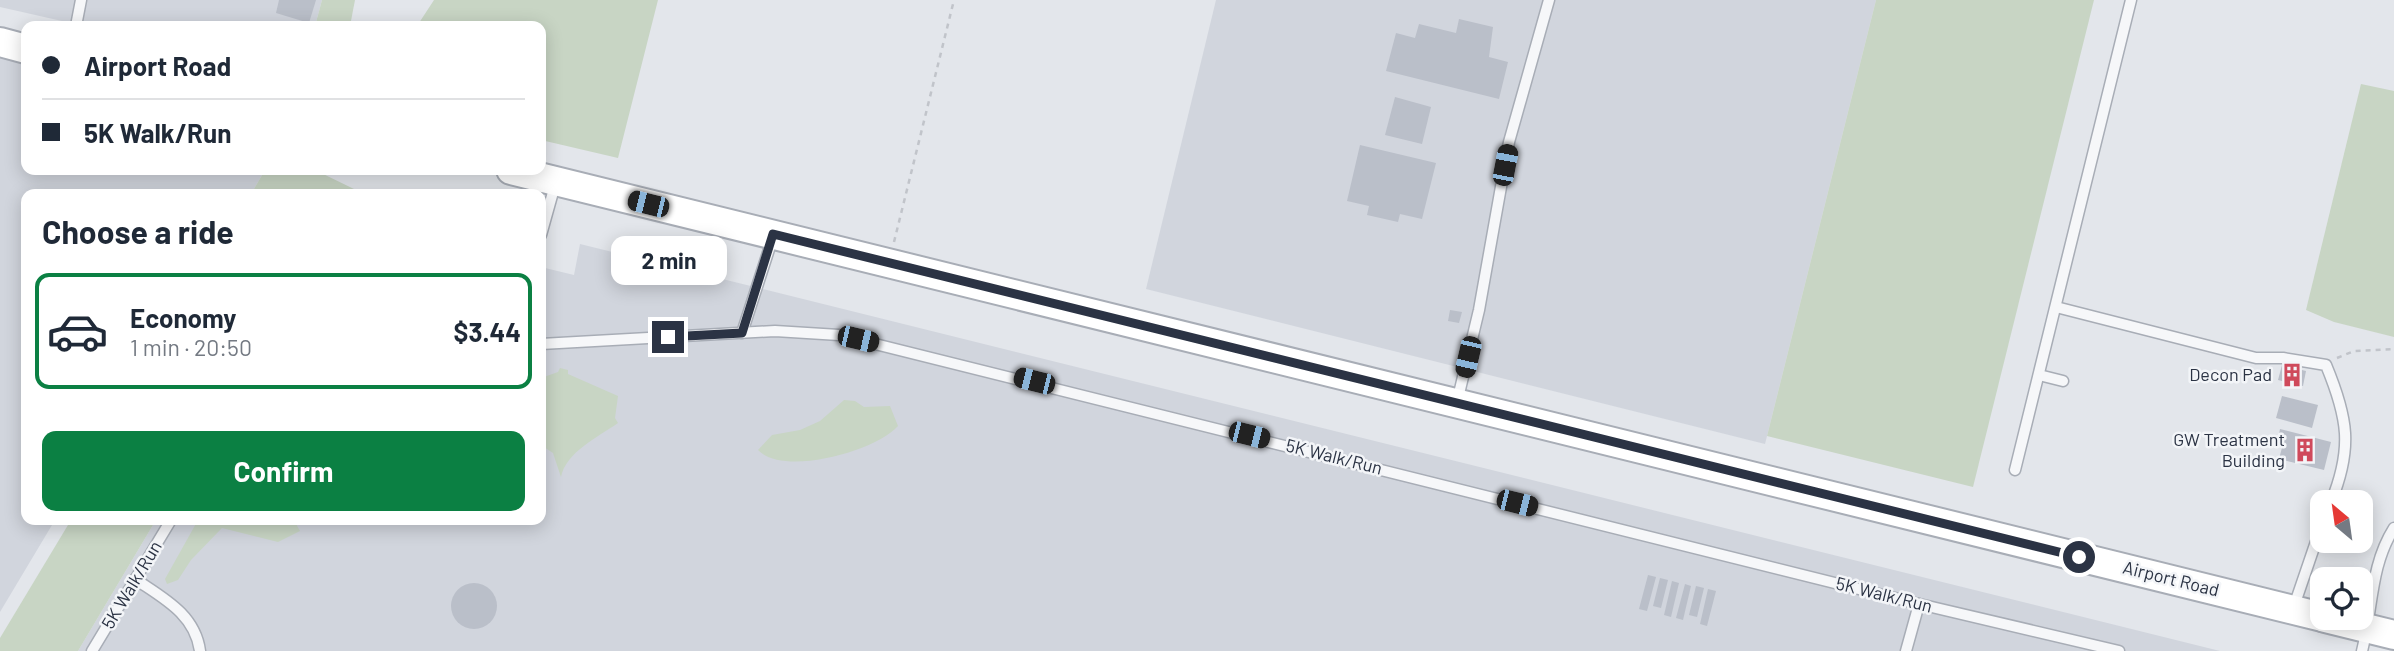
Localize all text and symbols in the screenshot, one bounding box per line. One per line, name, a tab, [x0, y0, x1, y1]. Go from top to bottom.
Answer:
text: Airport Road	[84, 50, 231, 81]
text: 5K Walk/Run	[84, 117, 231, 148]
car	[1491, 142, 1520, 188]
car	[626, 189, 671, 219]
text: Choose a ride	[42, 212, 234, 250]
callout: 2 min	[610, 236, 726, 284]
text: 2 min	[641, 246, 697, 274]
icon: car	[46, 300, 109, 363]
text: Economy	[130, 302, 236, 333]
text: $3.44	[454, 316, 521, 347]
route end	[652, 321, 684, 353]
car	[836, 324, 881, 354]
text: 1 min · 20:50	[130, 333, 252, 361]
car	[1454, 334, 1483, 380]
building icon: Decon Pad	[2278, 361, 2306, 389]
place label: Decon Pad	[2189, 363, 2272, 385]
car	[1012, 366, 1057, 396]
car	[1227, 420, 1272, 450]
place label: GW Treatment Building	[2173, 428, 2285, 471]
button: Confirm	[42, 431, 525, 511]
street label: 5K Walk/Run	[1284, 433, 1385, 479]
building icon: GW Treatment Building	[2291, 436, 2319, 464]
car	[1495, 488, 1540, 518]
north arrow	[2310, 490, 2373, 553]
map controls	[2310, 490, 2373, 630]
street label: 5K Walk/Run	[96, 537, 166, 632]
route start	[2063, 541, 2095, 573]
street label: Airport Road	[2121, 555, 2222, 601]
button: locate	[2310, 567, 2373, 630]
street label: 5K Walk/Run	[1834, 571, 1935, 617]

